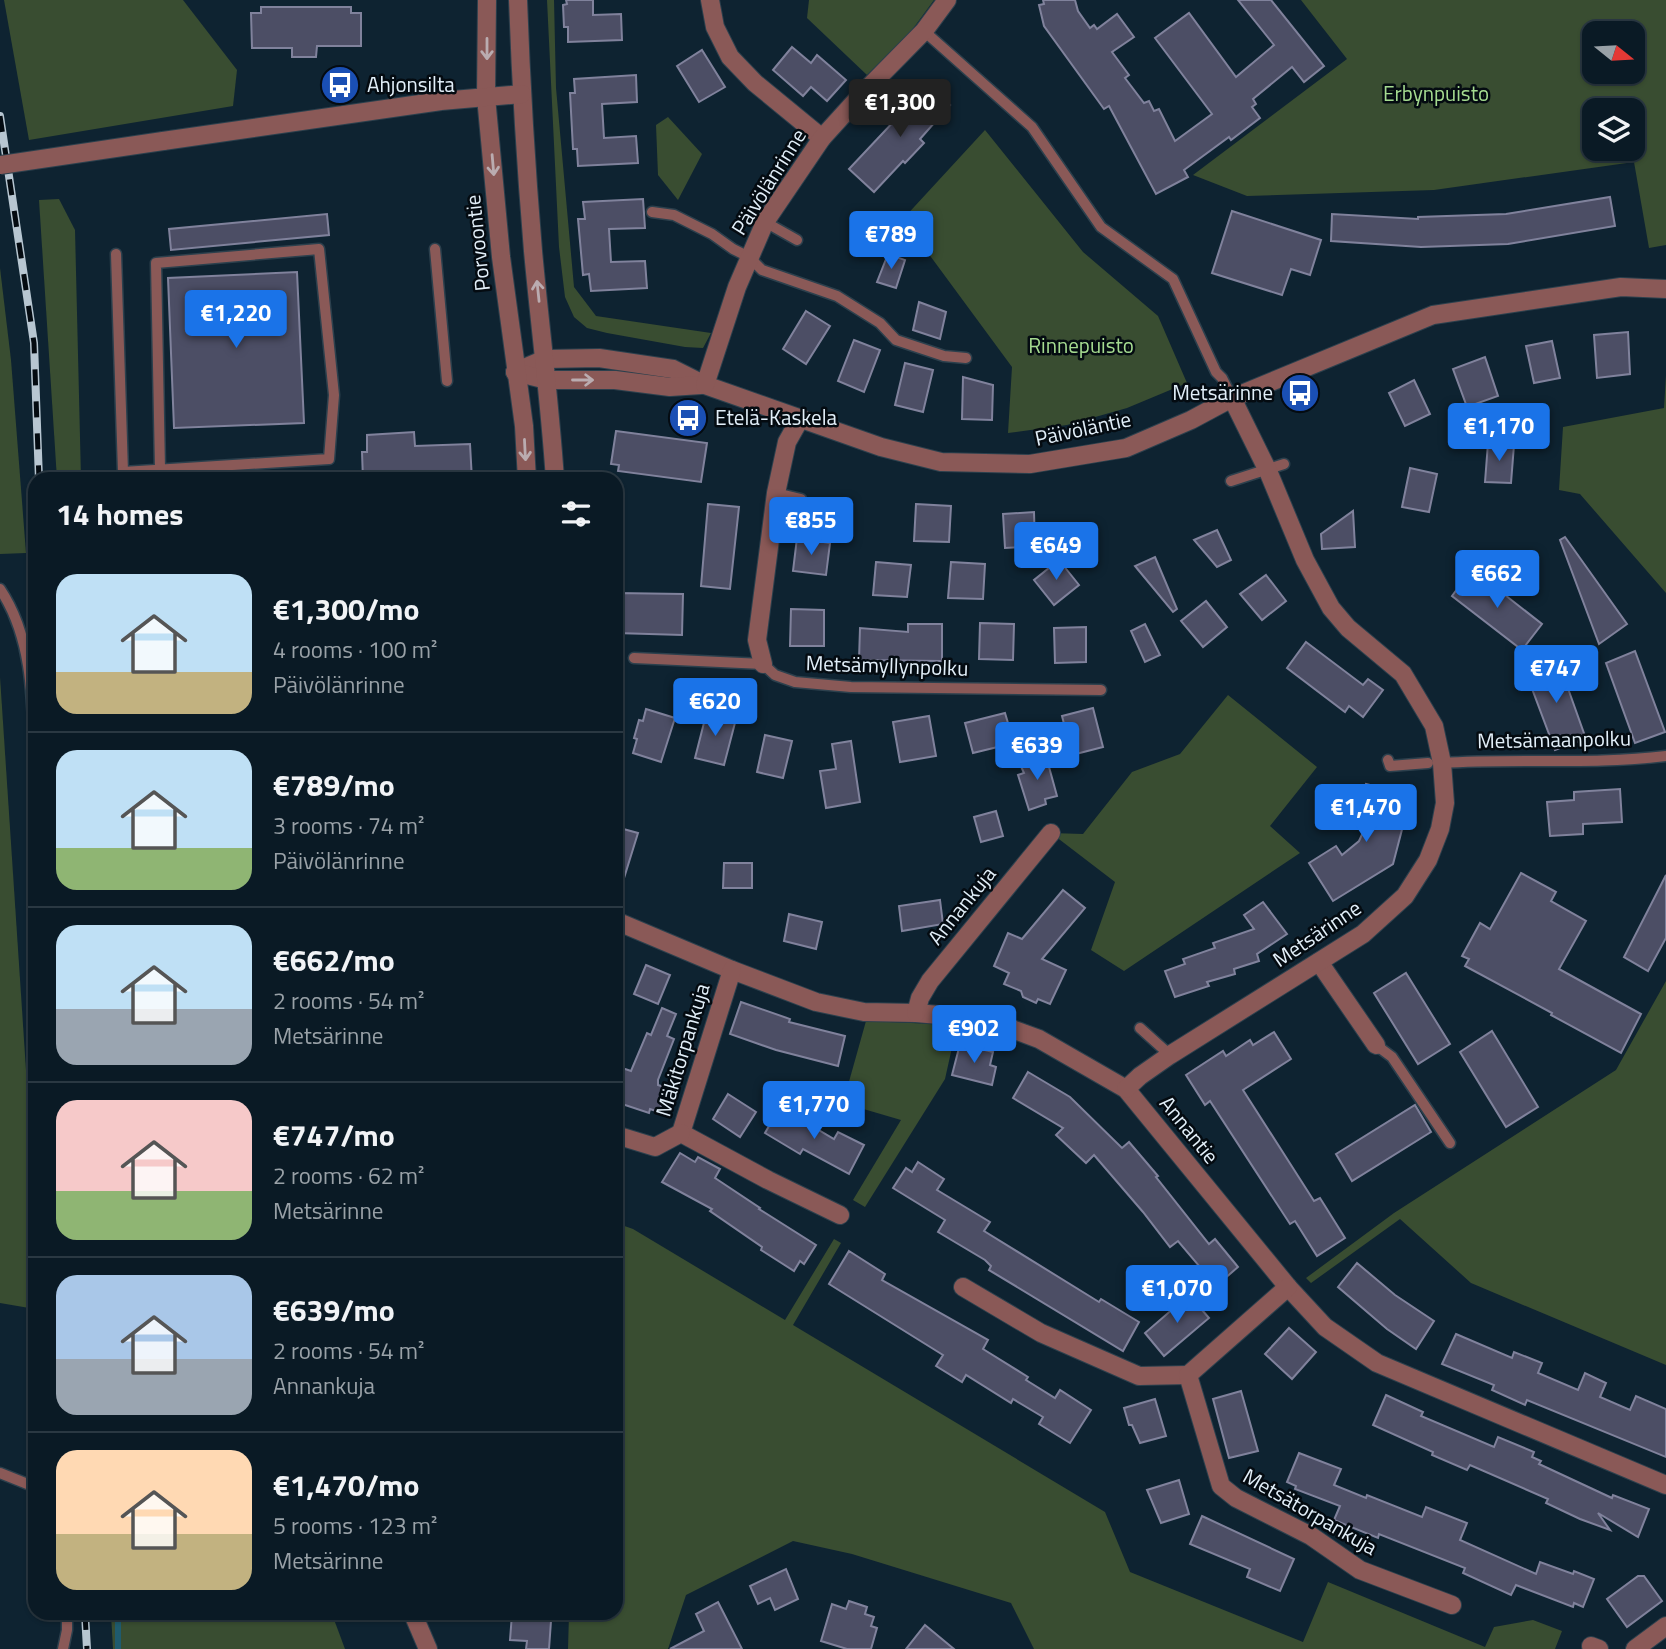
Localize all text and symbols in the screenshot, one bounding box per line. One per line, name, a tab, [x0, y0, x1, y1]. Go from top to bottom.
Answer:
north arrow	[1582, 21, 1645, 84]
map controls	[1582, 21, 1645, 161]
one-way arrow	[480, 37, 493, 60]
bus stop icon: Ahjonsilta	[319, 64, 361, 106]
place label: Ahjonsilta	[367, 68, 455, 100]
park label: Erbynpuisto	[1383, 77, 1489, 109]
pin: €1,300	[843, 80, 957, 139]
text: €1,300	[865, 84, 935, 119]
button: layers	[1582, 98, 1645, 161]
street label: Päivölänrinne	[723, 122, 814, 241]
one-way arrow	[486, 153, 499, 176]
street label: Porvoontie	[456, 193, 498, 293]
pin: €789	[850, 212, 932, 271]
text: €789	[865, 216, 917, 251]
one-way arrow	[531, 280, 544, 303]
pin: €1,220	[179, 290, 293, 350]
text: €1,220	[201, 295, 271, 330]
park label: Rinnepuisto	[1028, 329, 1134, 361]
bus stop icon: Metsärinne	[1279, 372, 1321, 414]
one-way arrow	[571, 373, 594, 387]
place label: Metsärinne	[1172, 376, 1273, 408]
bus stop icon: Etelä-Kaskela	[667, 397, 709, 439]
place label: Etelä-Kaskela	[715, 401, 838, 433]
street label: Päivöläntie	[1032, 402, 1134, 454]
pin: €1,170	[1442, 404, 1556, 463]
text: €1,170	[1464, 408, 1534, 443]
one-way arrow	[519, 438, 532, 461]
text: 14 homes	[56, 491, 183, 537]
icon: filters	[557, 495, 595, 533]
pin: €855	[770, 498, 852, 557]
text: €855	[785, 502, 837, 537]
pin: €649	[1015, 522, 1097, 582]
text: €649	[1030, 527, 1082, 562]
pin: €662	[1456, 550, 1538, 610]
text: €662	[1471, 555, 1523, 590]
text: €1,300/mo	[273, 586, 419, 632]
icon: home	[112, 602, 196, 686]
text: 4 rooms · 100 m²	[273, 632, 437, 667]
street label: Metsämyllynpolku	[805, 646, 969, 684]
pin: €747	[1515, 646, 1597, 705]
text: €747	[1530, 650, 1582, 685]
text: Päivölänrinne	[273, 667, 405, 702]
pin: €620	[674, 678, 756, 738]
text: €620	[689, 683, 741, 718]
pin: €639	[996, 722, 1078, 782]
street label: Metsämaanpolku	[1477, 722, 1631, 756]
text: €639	[1011, 727, 1063, 762]
text: €789/mo	[273, 762, 395, 808]
icon: home	[112, 778, 196, 862]
pin: €1,470	[1309, 784, 1423, 844]
text: €1,470	[1331, 789, 1401, 824]
text: 3 rooms · 74 m²	[273, 808, 424, 843]
text: Päivölänrinne	[273, 843, 405, 878]
street label: Annankuja	[919, 859, 1003, 952]
street label: Metsärinne	[1266, 892, 1367, 975]
text: €662/mo	[273, 937, 395, 983]
icon: home	[112, 953, 196, 1037]
street label: Mäkitorpankuja	[647, 979, 718, 1120]
text: 2 rooms · 54 m²	[273, 983, 424, 1018]
pin: €902	[933, 1006, 1015, 1065]
text: €902	[948, 1010, 1000, 1045]
text: Metsärinne	[273, 1018, 383, 1053]
pin: €1,770	[757, 1082, 871, 1141]
text: €1,770	[779, 1086, 849, 1121]
street label: Annantie	[1152, 1088, 1227, 1170]
text: €747/mo	[273, 1112, 395, 1158]
icon: home	[112, 1128, 196, 1212]
text: 2 rooms · 62 m²	[273, 1158, 424, 1193]
text: Metsärinne	[273, 1193, 383, 1228]
pin: €1,070	[1120, 1266, 1234, 1325]
text: €1,070	[1142, 1270, 1212, 1305]
text: €639/mo	[273, 1287, 395, 1333]
icon: home	[112, 1303, 196, 1387]
text: 2 rooms · 54 m²	[273, 1333, 424, 1368]
text: Annankuja	[273, 1368, 375, 1403]
street label: Metsätorpankuja	[1237, 1460, 1384, 1563]
text: €1,470/mo	[273, 1462, 419, 1508]
icon: home	[112, 1478, 196, 1562]
text: 5 rooms · 123 m²	[273, 1508, 437, 1543]
text: Metsärinne	[273, 1543, 383, 1578]

